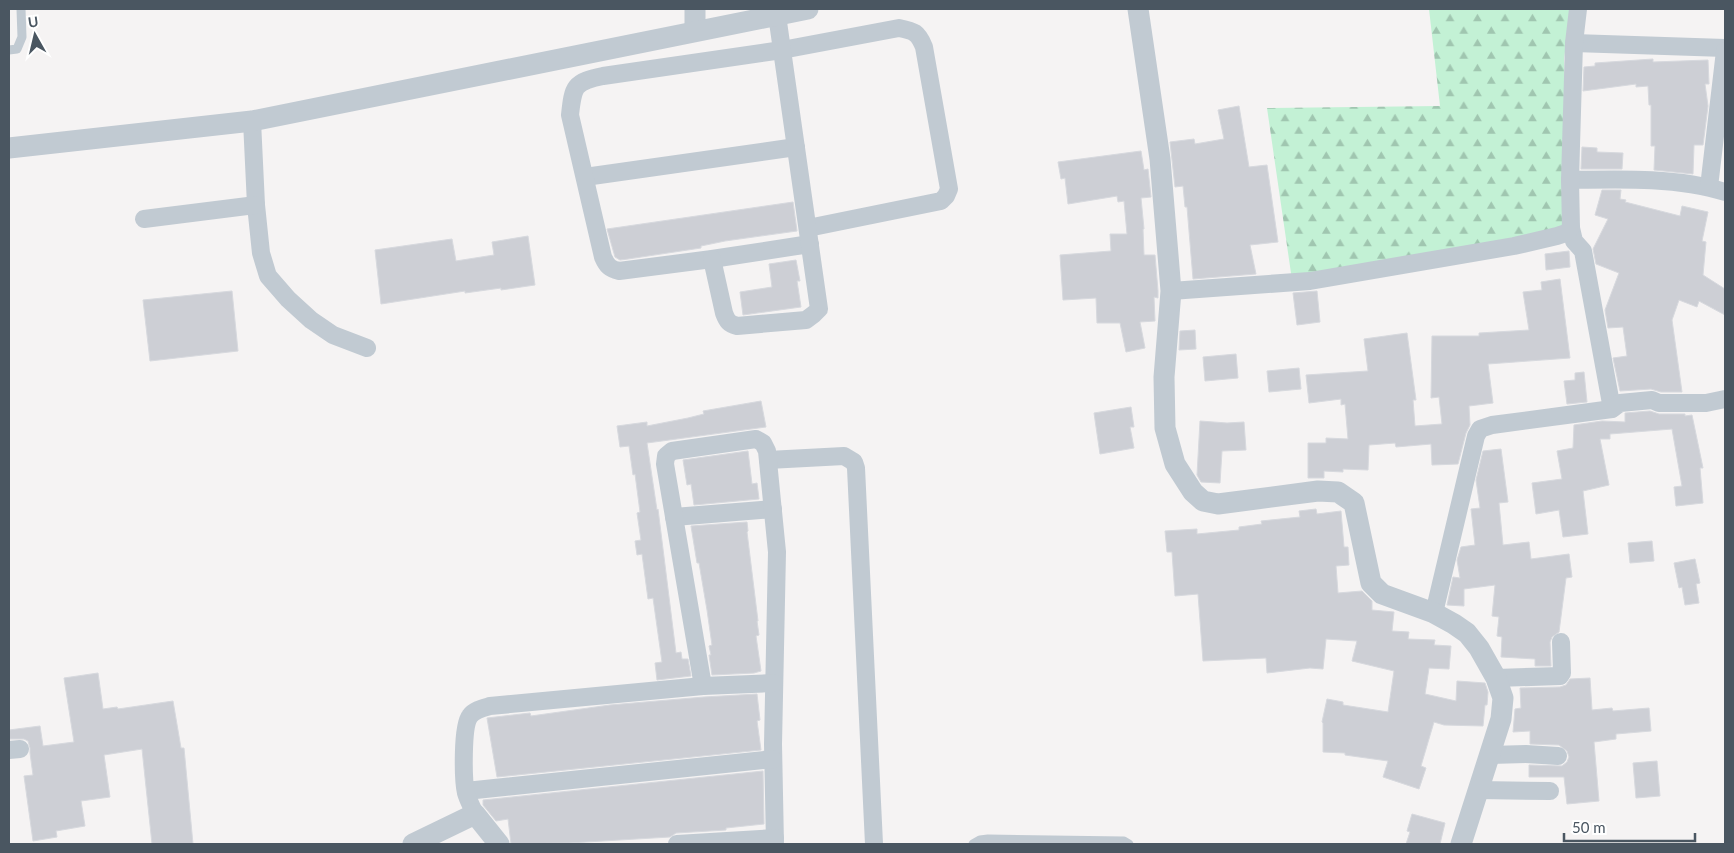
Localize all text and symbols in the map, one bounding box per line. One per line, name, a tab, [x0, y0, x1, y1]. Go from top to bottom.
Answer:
north arrow	[10, 10, 60, 60]
text: U	[27, 12, 39, 31]
scale bar	[1564, 810, 1695, 842]
text: 50 m	[1572, 818, 1606, 836]

